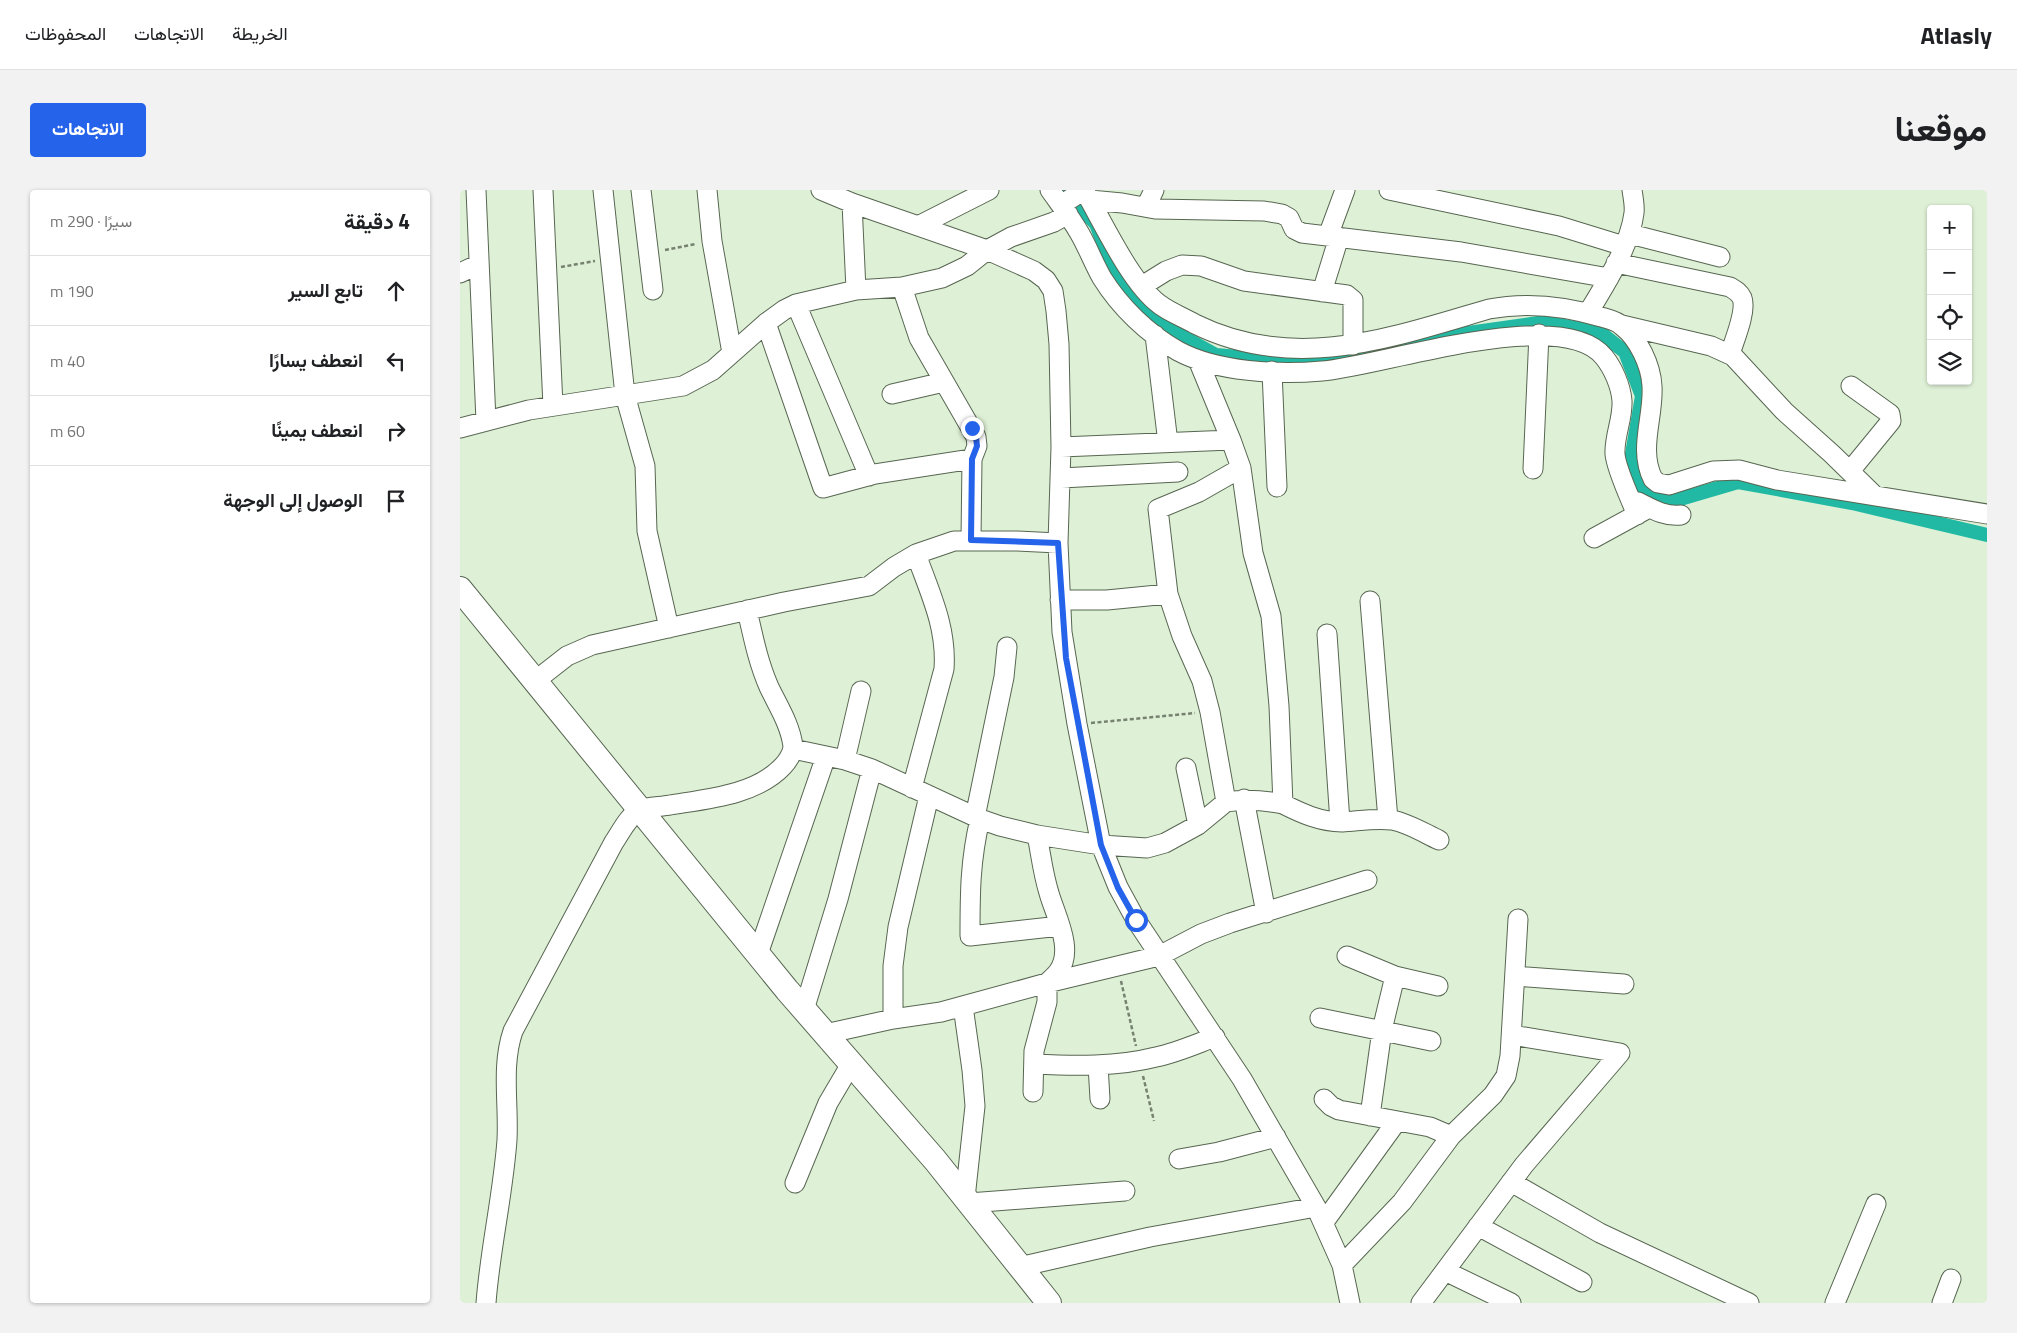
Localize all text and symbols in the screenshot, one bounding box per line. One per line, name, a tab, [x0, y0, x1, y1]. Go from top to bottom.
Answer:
text: Atlasly	[1921, 17, 1992, 53]
text: المحفوظات	[25, 20, 106, 47]
text: الاتجاهات	[134, 20, 204, 47]
text: الخريطة	[232, 20, 288, 47]
text: موقعنا	[1894, 101, 1987, 155]
button: الاتجاهات	[30, 103, 146, 157]
text: 4 دقيقة	[344, 205, 410, 237]
map controls	[1927, 205, 1972, 385]
button: +	[1927, 205, 1972, 250]
text: سيرًا · 290 m	[50, 209, 132, 233]
button: −	[1927, 250, 1972, 295]
text: تابع السير	[288, 275, 363, 304]
icon: ahead	[382, 277, 410, 305]
text: 190 m	[50, 279, 94, 303]
button: locate	[1927, 295, 1972, 340]
button: layers	[1927, 340, 1972, 385]
text: انعطف يسارًا	[269, 345, 363, 374]
icon: left	[382, 347, 410, 375]
text: 40 m	[50, 349, 85, 373]
text: انعطف يمينًا	[271, 415, 363, 444]
icon: right	[382, 417, 410, 445]
route end	[961, 417, 984, 440]
text: 60 m	[50, 419, 85, 443]
text: الوصول إلى الوجهة	[223, 485, 363, 514]
icon: arrive	[382, 487, 410, 515]
route start	[1125, 909, 1148, 932]

